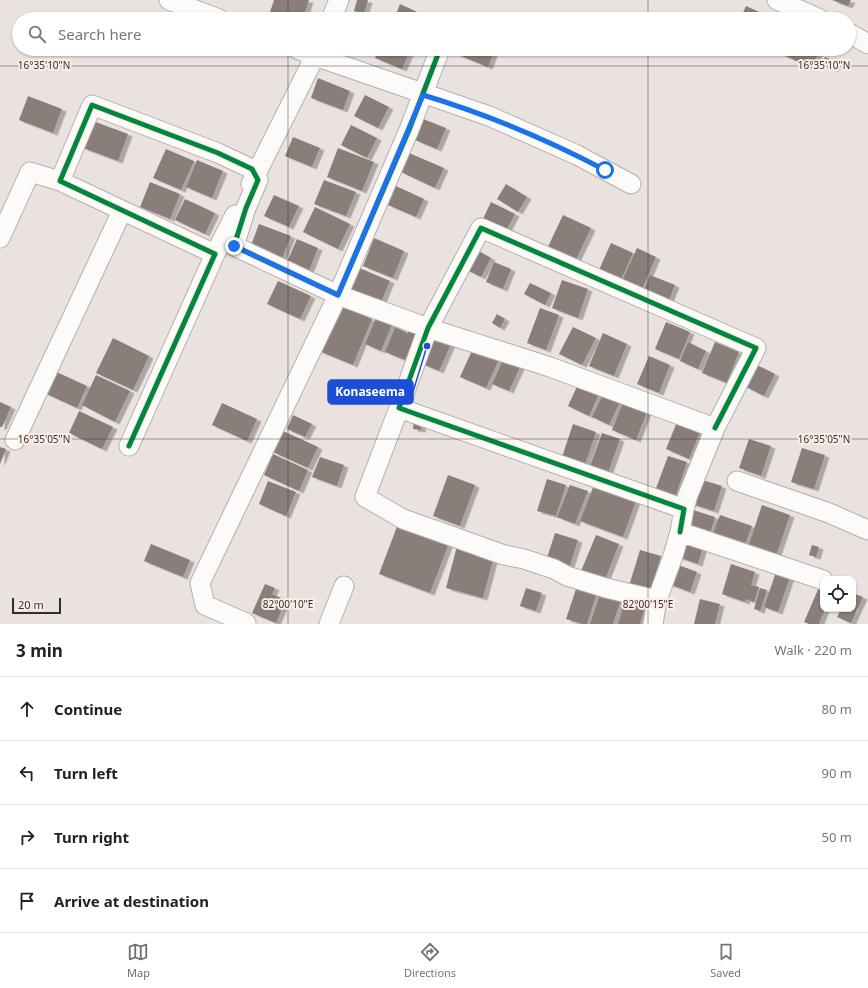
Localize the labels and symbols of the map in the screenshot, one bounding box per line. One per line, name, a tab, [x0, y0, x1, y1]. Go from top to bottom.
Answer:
text: 16°35'10"N	[18, 58, 70, 72]
text: 16°35'10"N	[798, 58, 850, 72]
route start	[596, 161, 614, 179]
route end	[225, 237, 243, 255]
callout: Konaseema	[328, 380, 413, 404]
text: Konaseema	[335, 383, 405, 400]
text: 16°35'05"N	[18, 432, 70, 446]
text: 16°35'05"N	[798, 432, 850, 446]
scale bar	[12, 596, 61, 615]
text: 82°00'10"E	[263, 597, 313, 611]
text: 82°00'15"E	[623, 597, 673, 611]

